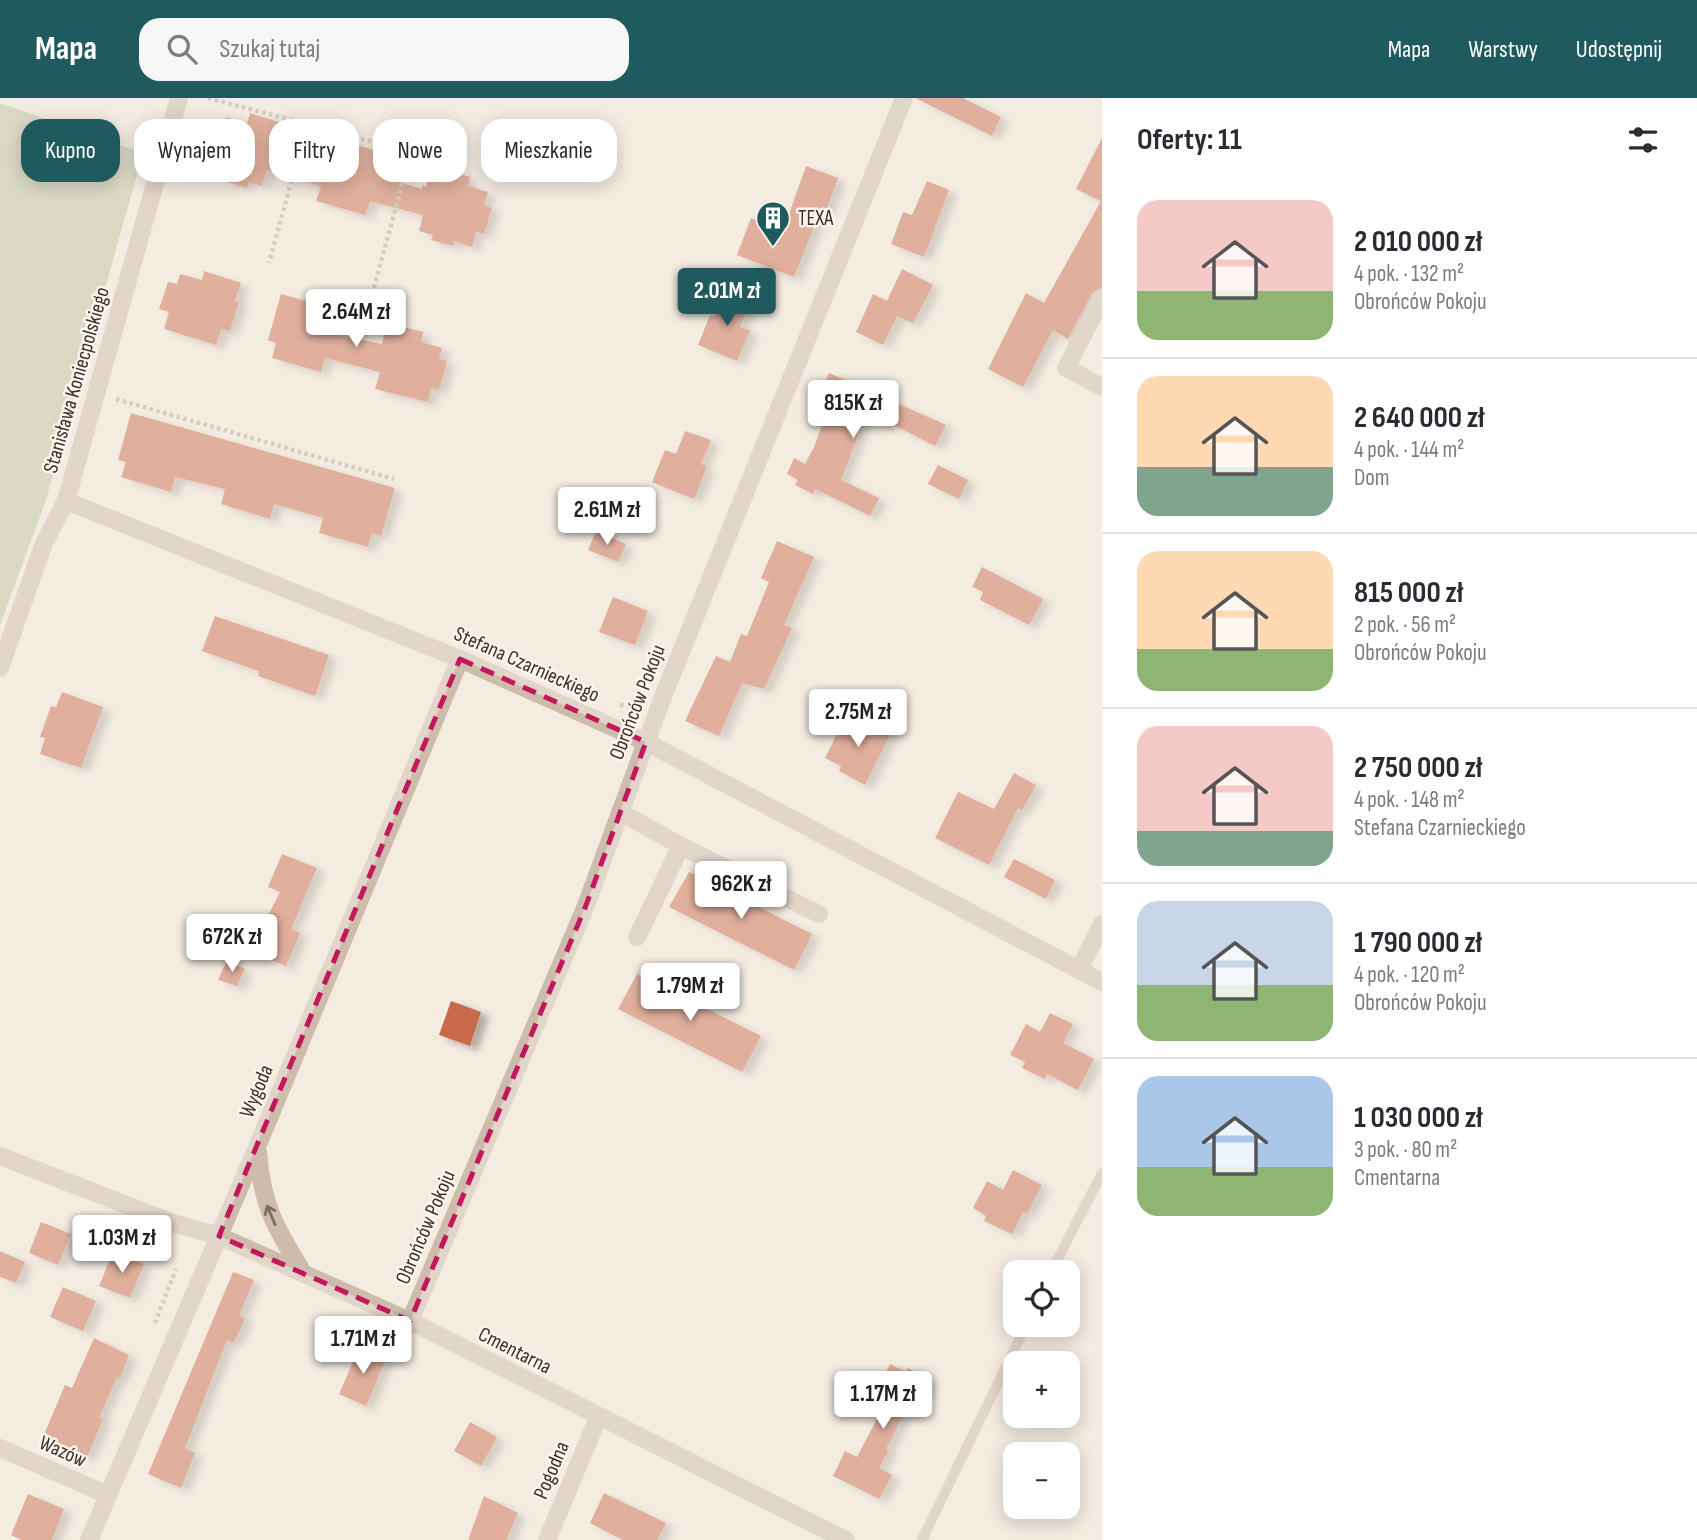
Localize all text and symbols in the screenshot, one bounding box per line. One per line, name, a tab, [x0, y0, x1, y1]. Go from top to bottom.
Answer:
search box	[139, 18, 629, 81]
text: Mapa	[35, 29, 97, 69]
icon: search	[163, 30, 201, 68]
text: Szukaj tutaj	[219, 34, 320, 65]
text: Mapa	[1388, 35, 1430, 64]
text: Warstwy	[1468, 35, 1538, 64]
text: Udostępnij	[1576, 35, 1662, 64]
chip: Kupno	[21, 119, 120, 182]
chip: Wynajem	[134, 119, 255, 182]
chip: Filtry	[269, 119, 359, 182]
chip: Nowe	[373, 119, 467, 182]
chip: Mieszkanie	[481, 119, 617, 182]
icon: filters	[1624, 121, 1662, 159]
text: Oferty: 11	[1137, 122, 1242, 158]
building icon: TEXA	[754, 199, 792, 248]
place label: TEXA	[798, 206, 834, 231]
text: 2 010 000 zł	[1354, 224, 1482, 260]
icon: home	[1193, 228, 1277, 312]
text: 4 pok. · 132 m²	[1354, 260, 1464, 288]
pin: 2.01M zł	[655, 268, 799, 328]
text: 2.01M zł	[694, 277, 760, 305]
street label: Stanisława Koniecpolskiego	[38, 284, 115, 476]
text: Obrońców Pokoju	[1354, 288, 1487, 316]
pin: 2.64M zł	[284, 289, 428, 349]
text: 2.64M zł	[322, 298, 390, 326]
pin: 815K zł	[788, 380, 918, 440]
text: 815K zł	[824, 389, 882, 417]
text: 2 640 000 zł	[1354, 400, 1484, 436]
icon: home	[1193, 404, 1277, 488]
text: 4 pok. · 144 m²	[1354, 436, 1464, 464]
text: Dom	[1354, 464, 1390, 492]
pin: 2.61M zł	[535, 488, 679, 547]
text: 2.61M zł	[574, 496, 640, 524]
text: 815 000 zł	[1354, 575, 1463, 611]
icon: home	[1193, 579, 1277, 663]
text: 2 pok. · 56 m²	[1354, 611, 1456, 639]
street label: Stefana Czarnieckiego	[450, 621, 604, 708]
text: Obrońców Pokoju	[1354, 639, 1487, 667]
street label: Obrońców Pokoju	[604, 641, 671, 763]
pin: 2.75M zł	[786, 690, 930, 749]
text: 2.75M zł	[825, 698, 891, 726]
text: 2 750 000 zł	[1354, 750, 1482, 786]
icon: home	[1193, 754, 1277, 838]
text: 4 pok. · 148 m²	[1354, 786, 1465, 814]
text: Stefana Czarnieckiego	[1354, 814, 1526, 842]
pin: 962K zł	[676, 862, 806, 921]
text: 962K zł	[711, 870, 771, 898]
pin: 672K zł	[167, 914, 297, 974]
text: 672K zł	[202, 923, 262, 951]
text: 1 790 000 zł	[1354, 925, 1482, 961]
icon: home	[1193, 929, 1277, 1013]
text: 4 pok. · 120 m²	[1354, 961, 1465, 989]
pin: 1.79M zł	[618, 964, 762, 1023]
text: 1.79M zł	[657, 972, 723, 1000]
text: Obrońców Pokoju	[1354, 989, 1487, 1017]
street label: Wygoda	[234, 1061, 279, 1121]
text: 1 030 000 zł	[1354, 1100, 1482, 1136]
icon: home	[1193, 1104, 1277, 1188]
text: 3 pok. · 80 m²	[1354, 1136, 1457, 1164]
text: Cmentarna	[1354, 1164, 1440, 1192]
street label: Obrońców Pokoju	[390, 1167, 461, 1288]
one-way arrow	[264, 1204, 277, 1226]
pin: 1.03M zł	[50, 1216, 194, 1275]
text: 1.03M zł	[88, 1224, 156, 1252]
map controls	[1003, 1260, 1080, 1519]
button: locate	[1003, 1260, 1080, 1337]
pin: 1.71M zł	[291, 1316, 435, 1376]
street label: Cmentarna	[474, 1321, 555, 1379]
text: 1.71M zł	[331, 1325, 395, 1353]
button: +	[1003, 1351, 1080, 1428]
pin: 1.17M zł	[811, 1372, 955, 1431]
text: 1.17M zł	[850, 1380, 916, 1408]
street label: Wazów	[35, 1430, 90, 1473]
street label: Pogodna	[528, 1438, 575, 1503]
button: −	[1003, 1442, 1080, 1519]

